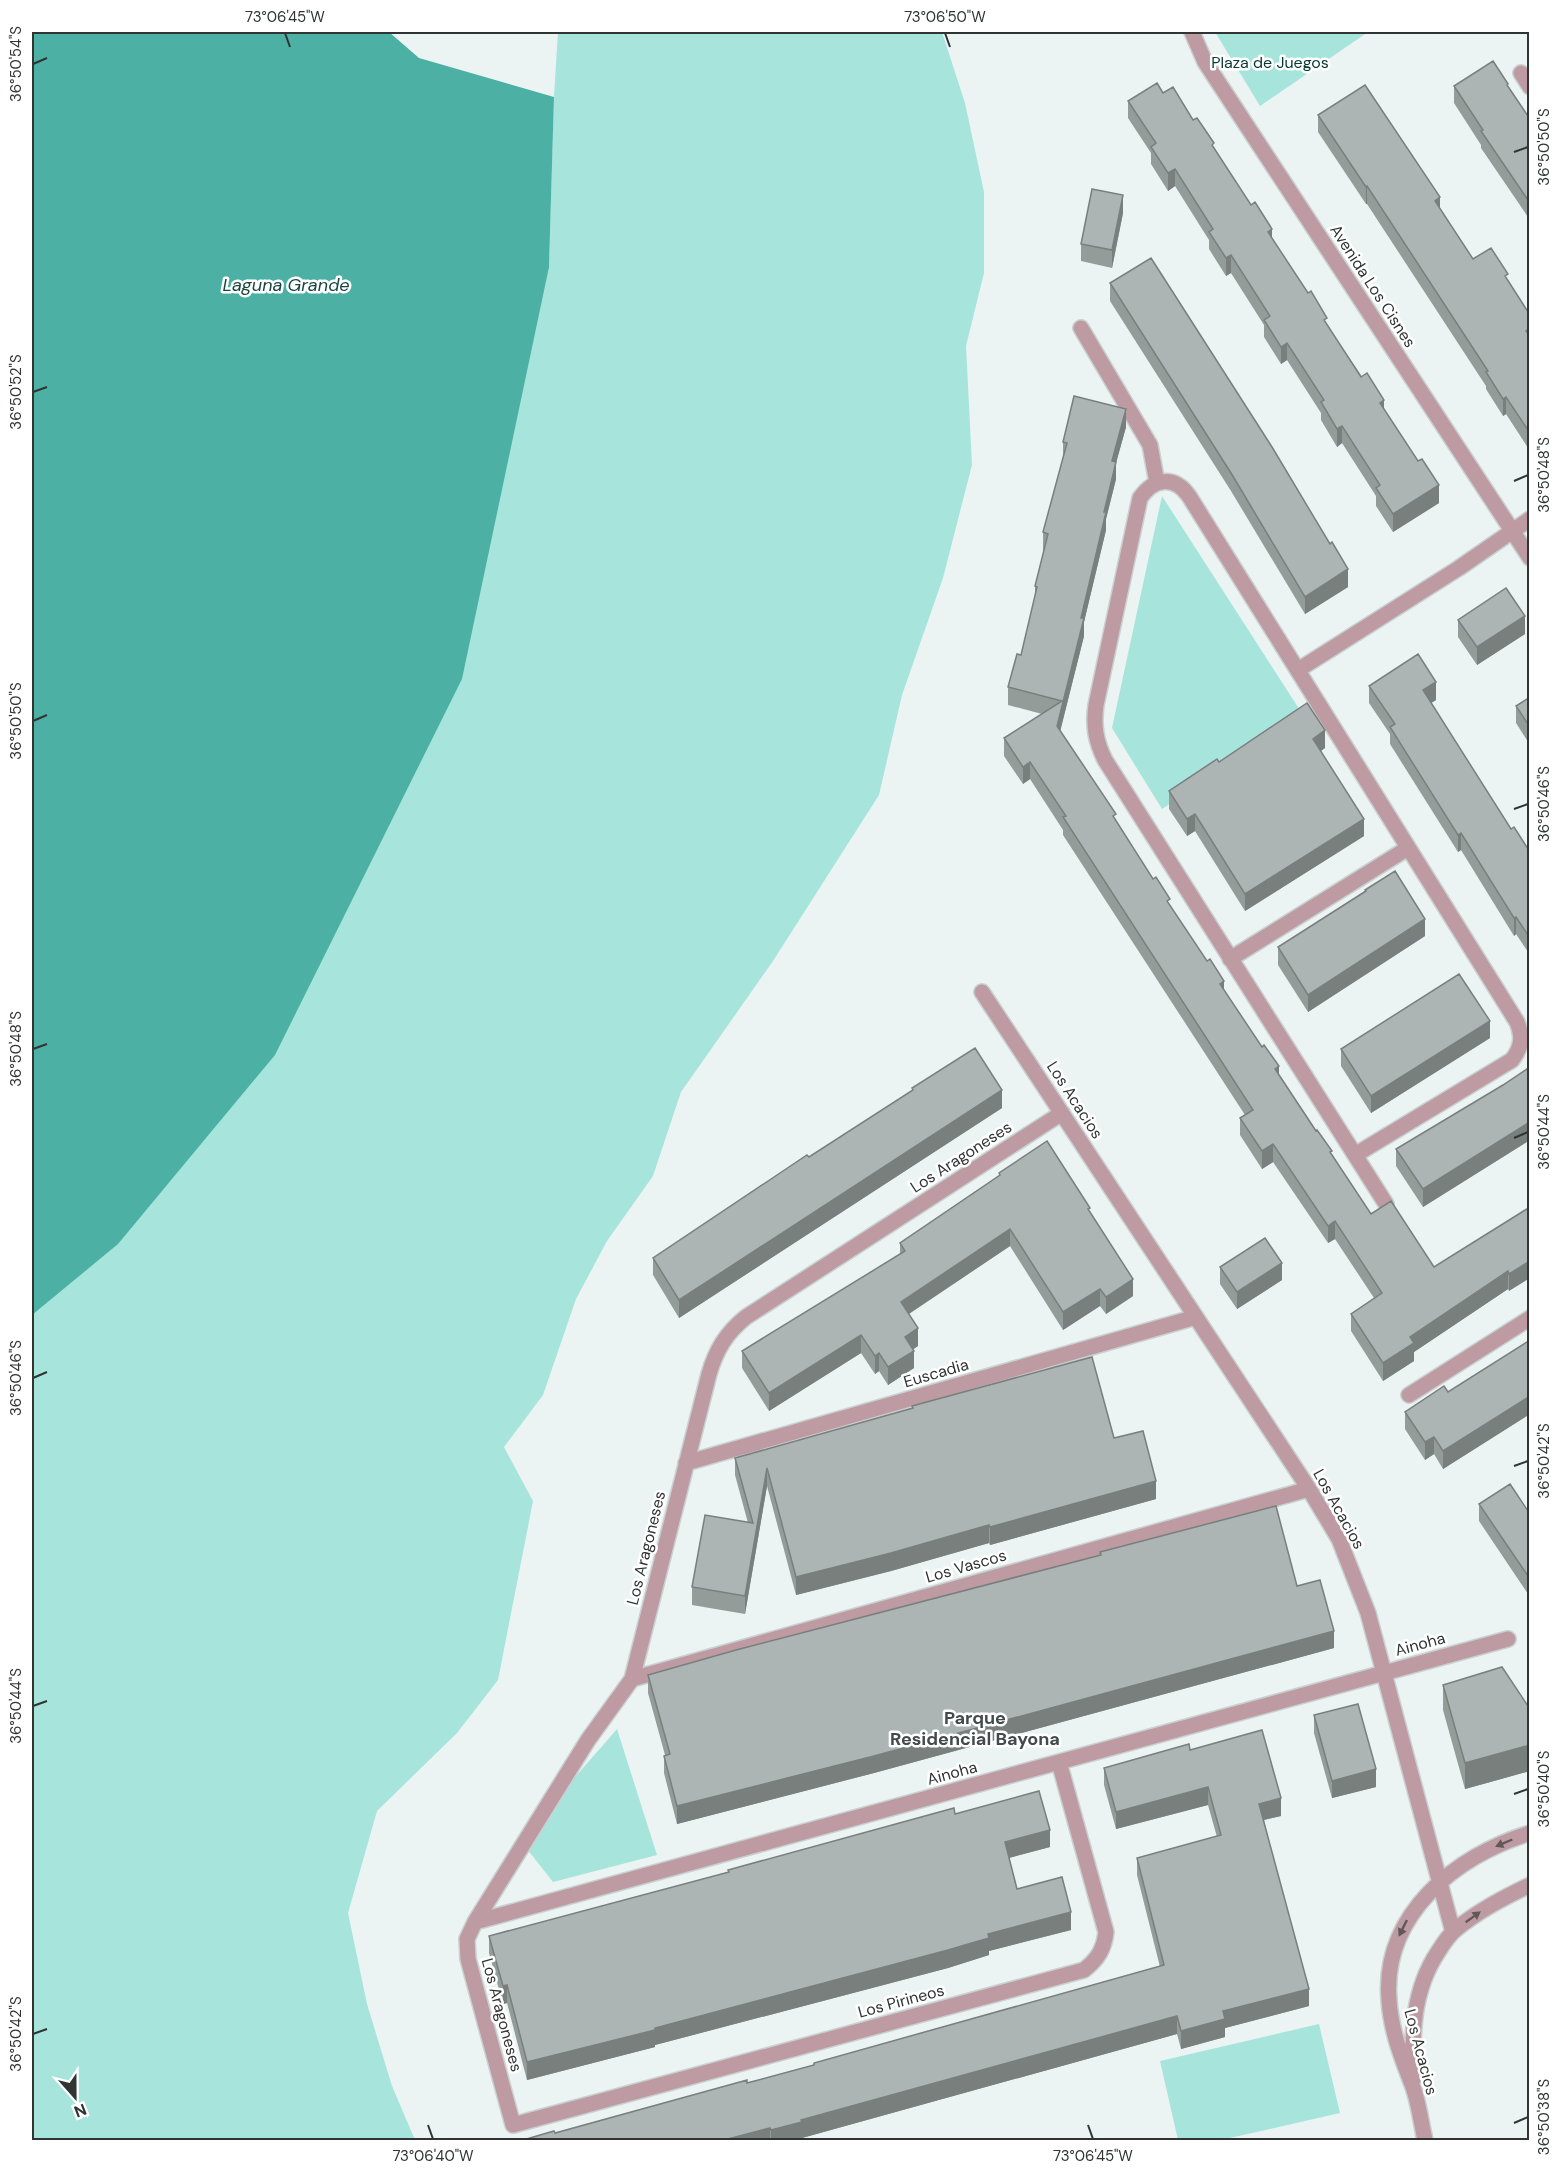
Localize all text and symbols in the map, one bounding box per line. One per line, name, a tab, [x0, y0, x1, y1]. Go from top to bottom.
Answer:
text: 73°06'45"W	[245, 7, 325, 27]
text: 73°06'50"W	[904, 7, 986, 27]
text: 36°50'54"S	[6, 26, 26, 102]
park label: Plaza de Juegos	[1211, 52, 1329, 73]
text: 36°50'50"S	[1534, 108, 1554, 186]
street label: Avenida Los Cisnes	[1325, 221, 1421, 351]
water label: Laguna Grande	[222, 273, 350, 297]
text: 36°50'52"S	[6, 354, 26, 430]
text: 36°50'48"S	[1534, 437, 1554, 513]
text: 36°50'50"S	[6, 682, 26, 760]
text: 36°50'46"S	[1534, 766, 1554, 842]
text: 36°50'48"S	[6, 1011, 26, 1087]
street label: Los Acacios	[1042, 1057, 1108, 1143]
text: 36°50'44"S	[1534, 1094, 1554, 1170]
street label: Los Aragoneses	[906, 1116, 1016, 1198]
text: 36°50'46"S	[6, 1340, 26, 1416]
street label: Euscadia	[901, 1354, 971, 1392]
text: 36°50'42"S	[1534, 1423, 1554, 1499]
street label: Los Acacios	[1308, 1465, 1370, 1553]
street label: Los Aragoneses	[622, 1489, 670, 1607]
street label: Los Vascos	[923, 1544, 1009, 1588]
street label: Ainoha	[1393, 1627, 1447, 1661]
text: 36°50'44"S	[6, 1668, 26, 1744]
district label: Parque Residencial Bayona	[890, 1706, 1060, 1751]
text: 36°50'40"S	[1534, 1750, 1554, 1827]
street label: Ainoha	[925, 1756, 979, 1790]
one-way arrow	[1494, 1838, 1512, 1848]
one-way arrow	[1465, 1911, 1481, 1923]
one-way arrow	[1398, 1919, 1407, 1936]
street label: Los Aragoneses	[477, 1956, 527, 2074]
street label: Los Pirineos	[856, 1979, 946, 2023]
text: 36°50'42"S	[6, 1996, 26, 2072]
street label: Los Acacios	[1399, 2007, 1443, 2097]
north arrow	[45, 2067, 105, 2127]
text: 36°50'38"S	[1534, 2079, 1554, 2155]
text: N	[71, 2099, 89, 2122]
text: 73°06'40"W	[392, 2146, 474, 2166]
text: 73°06'45"W	[1053, 2146, 1133, 2166]

